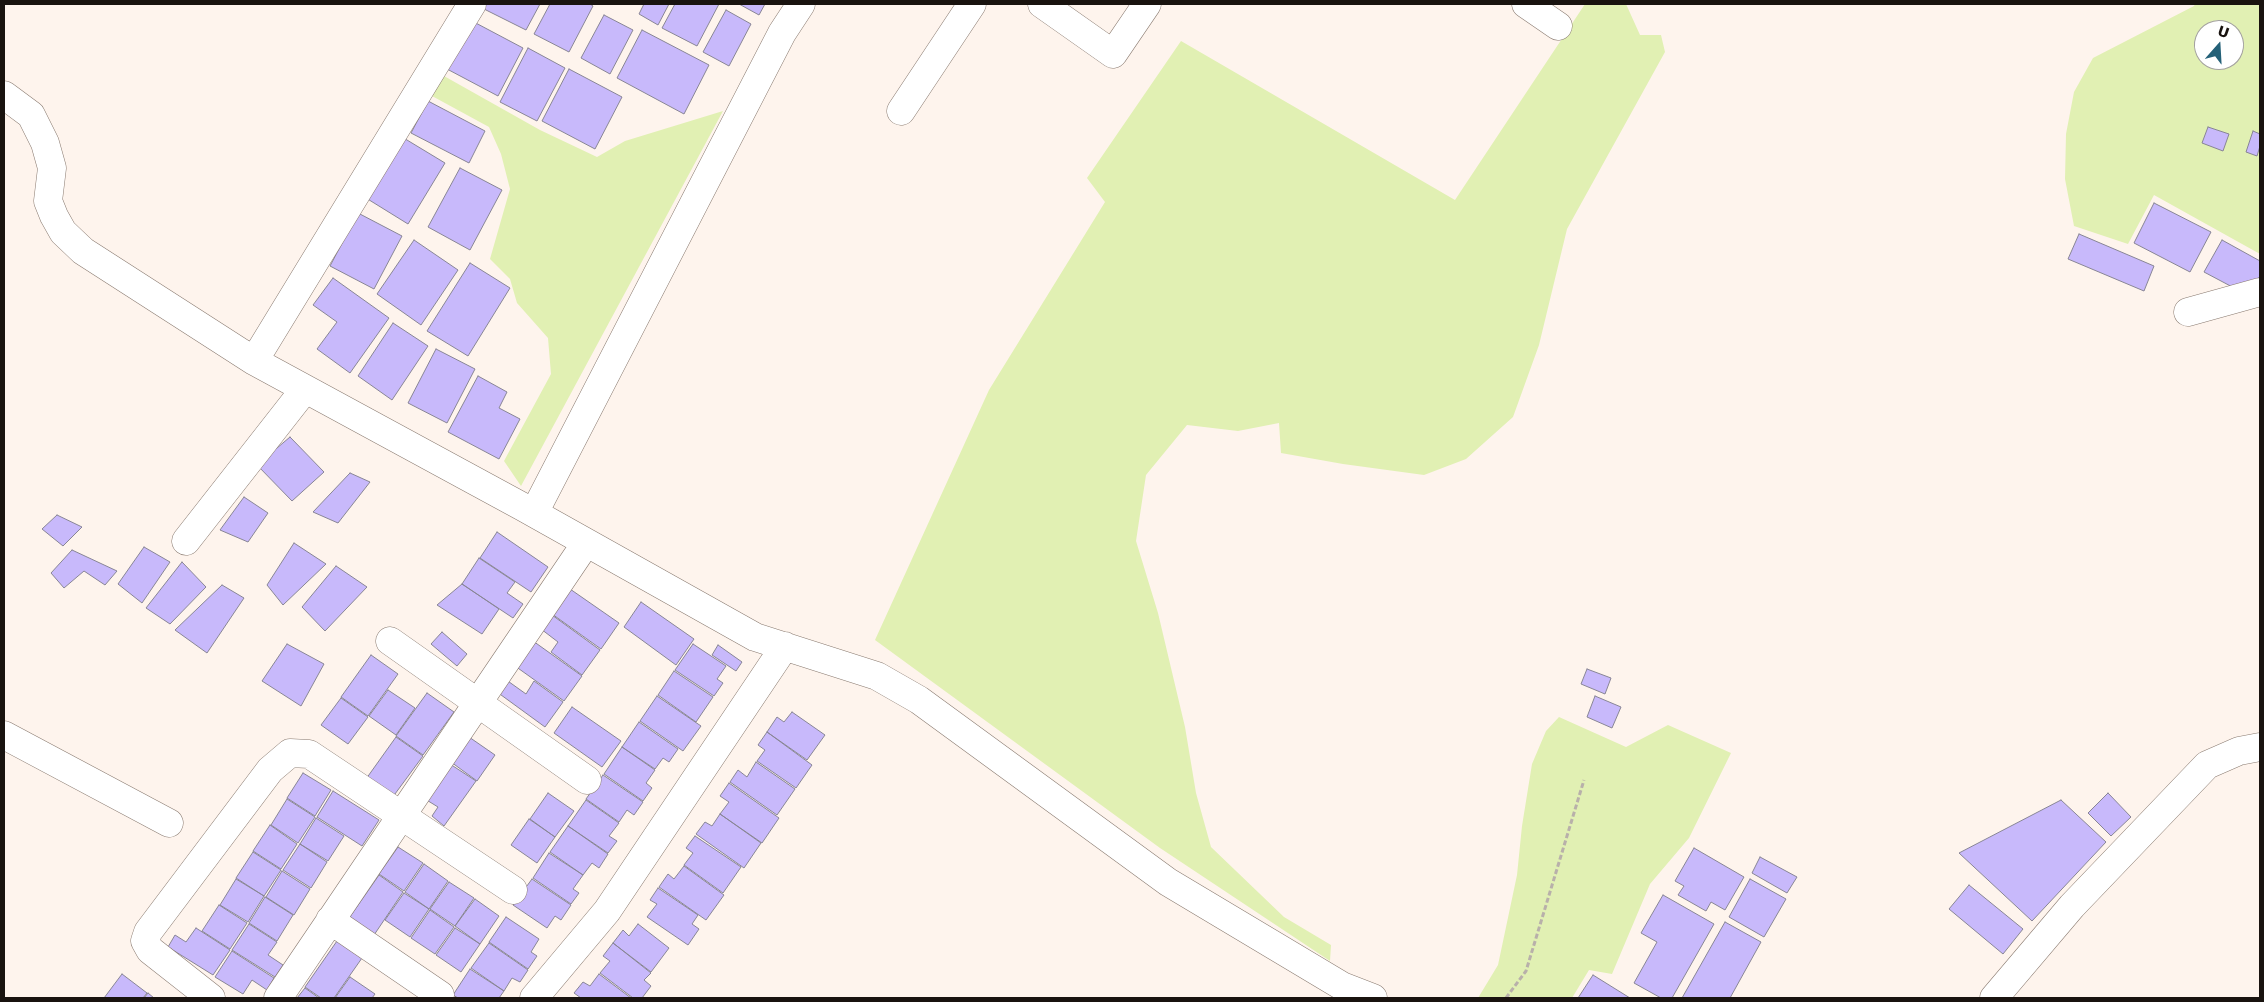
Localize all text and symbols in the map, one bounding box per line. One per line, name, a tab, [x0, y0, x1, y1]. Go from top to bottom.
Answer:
north arrow	[2194, 20, 2244, 70]
text: U	[2216, 22, 2232, 41]

